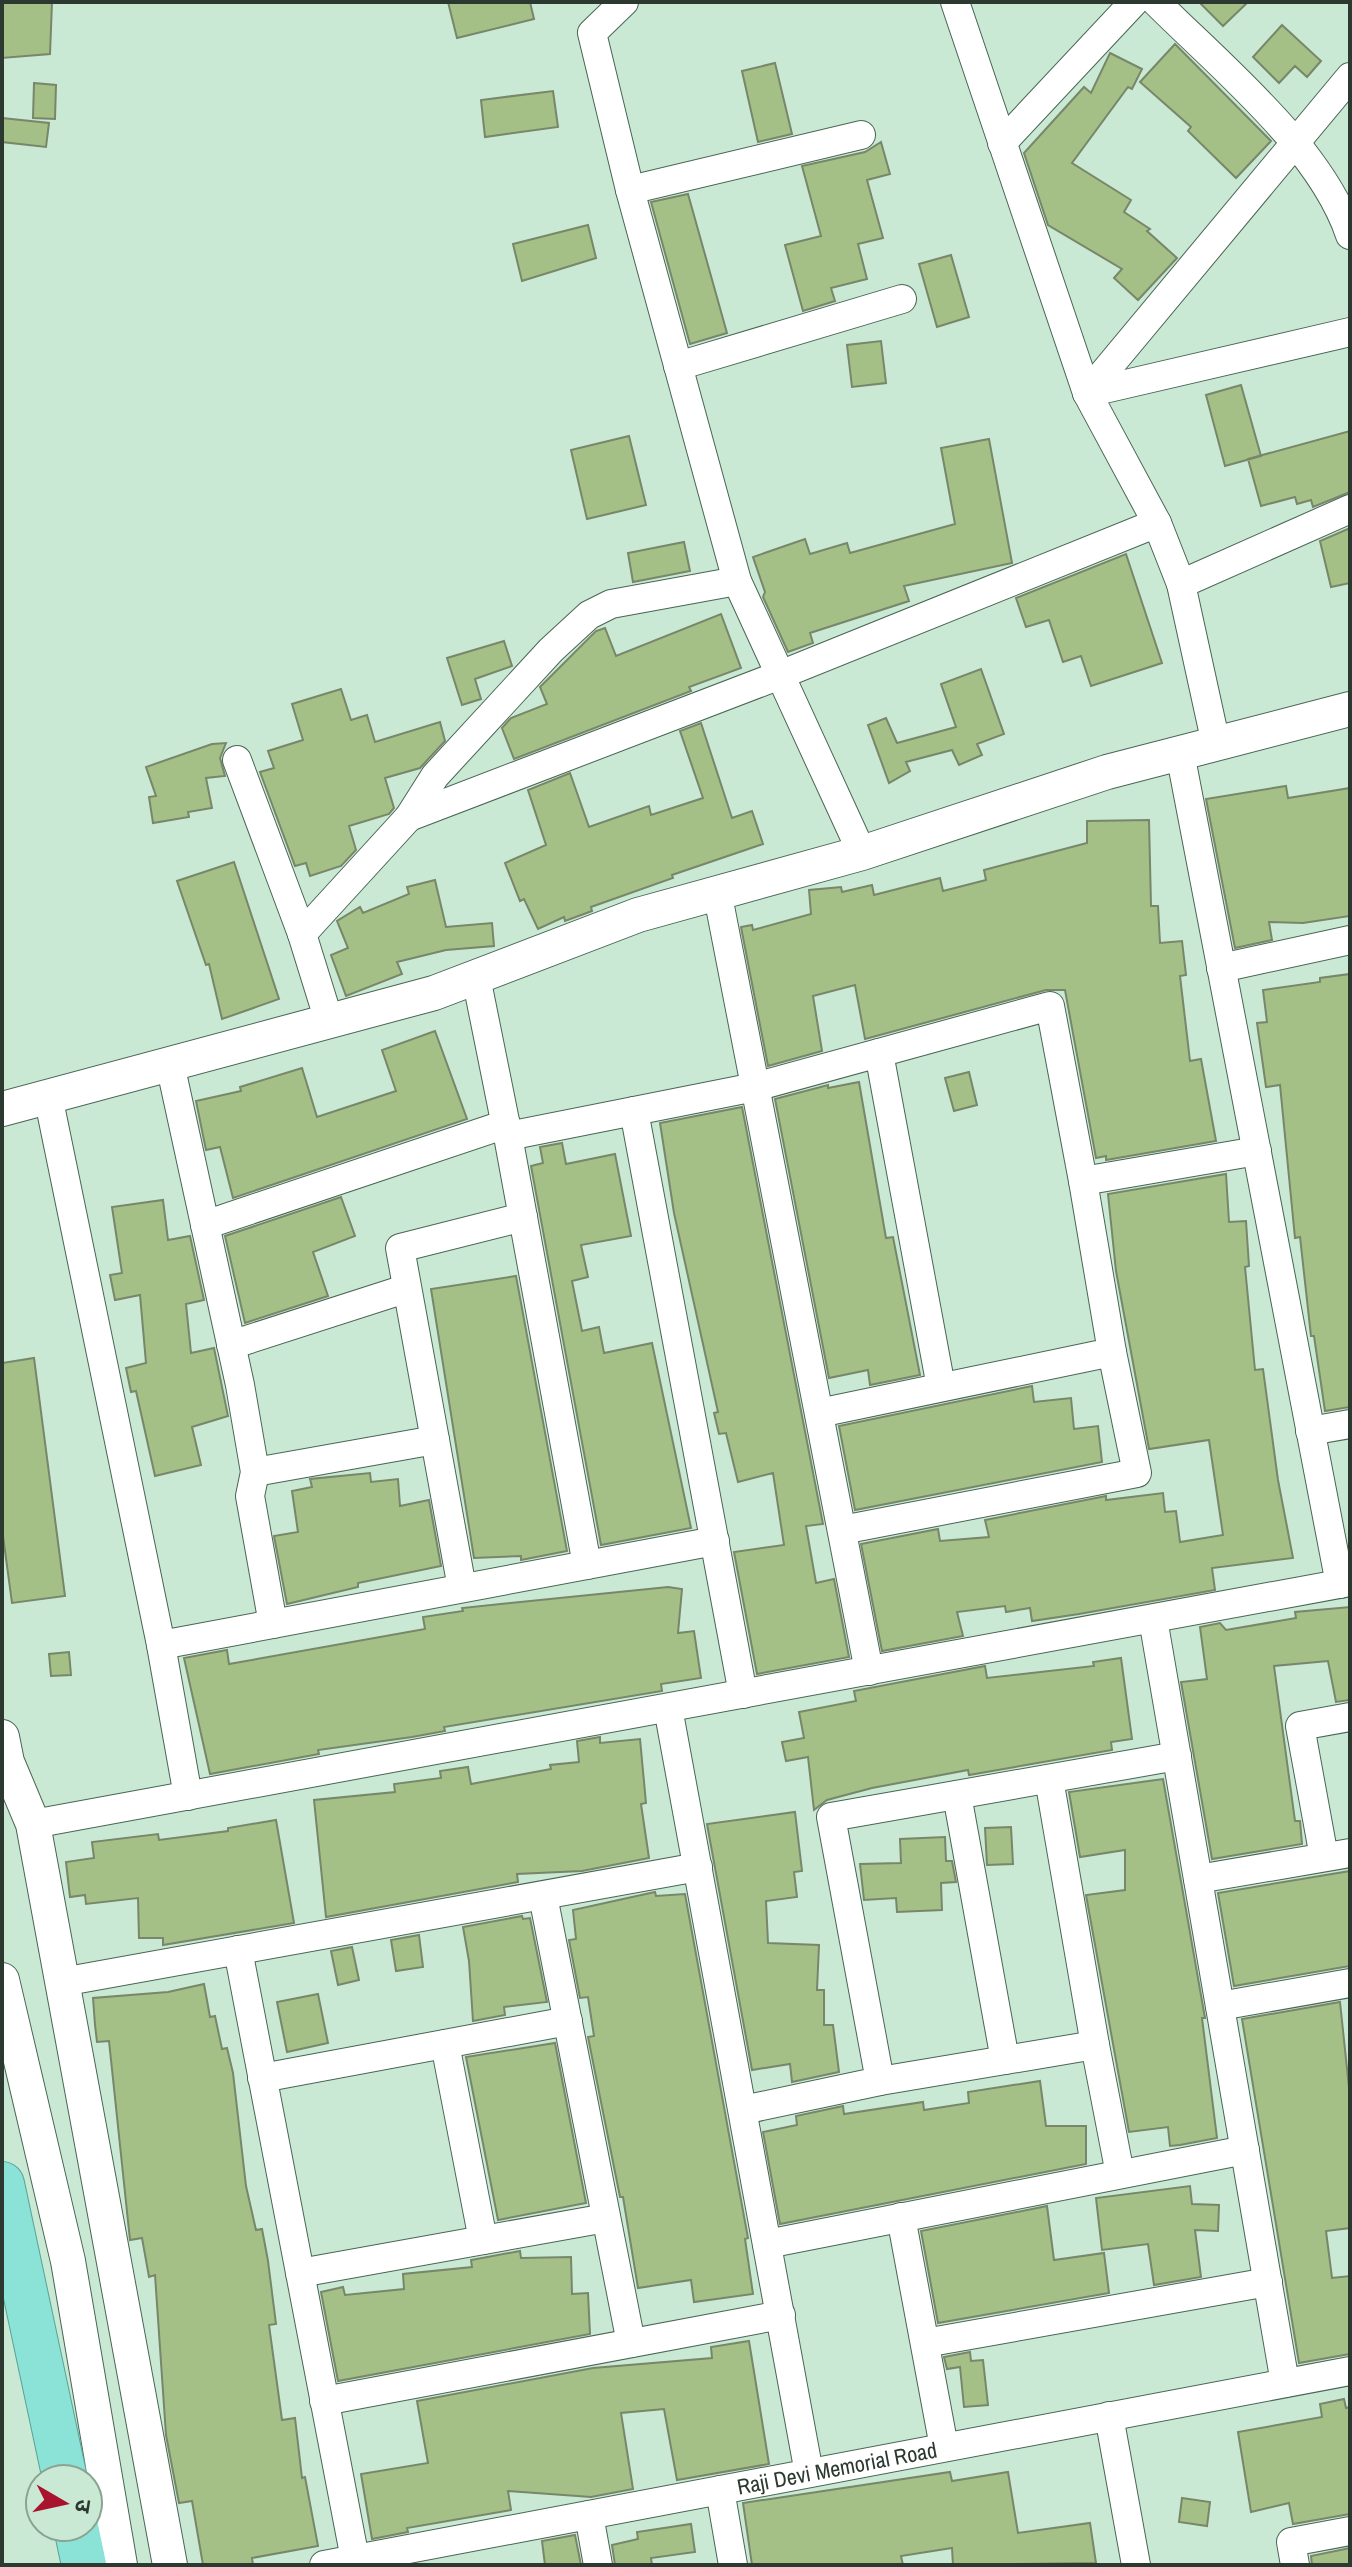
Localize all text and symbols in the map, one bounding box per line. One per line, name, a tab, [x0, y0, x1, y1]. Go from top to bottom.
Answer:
street label: Raji Devi Memorial Road	[734, 2434, 939, 2502]
north arrow	[24, 2463, 104, 2543]
text: उ	[68, 2497, 100, 2516]

